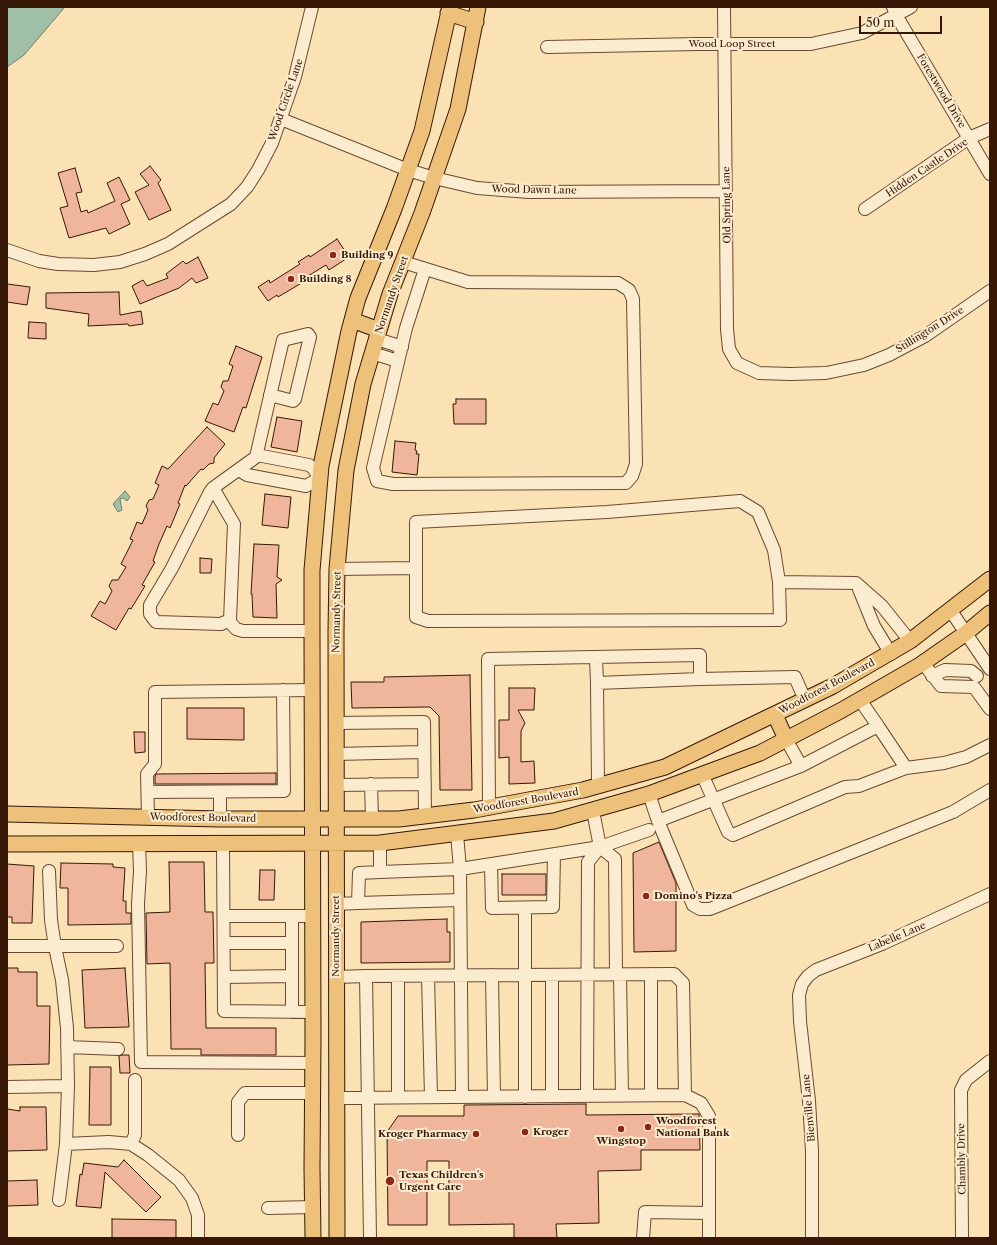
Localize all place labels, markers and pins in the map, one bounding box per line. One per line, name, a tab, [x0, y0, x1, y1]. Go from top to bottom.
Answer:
place label: Building 9	[341, 249, 393, 261]
marker: Building 9	[328, 250, 338, 260]
place label: Building 8	[299, 273, 352, 285]
marker: Building 8	[286, 274, 296, 284]
place label: Domino's Pizza	[654, 890, 732, 902]
marker: Domino's Pizza	[641, 891, 651, 901]
place label: Woodforest National Bank	[656, 1115, 730, 1138]
marker: Woodforest National Bank	[643, 1122, 653, 1132]
marker: Wingstop	[616, 1124, 626, 1134]
place label: Kroger	[533, 1126, 569, 1138]
marker: Kroger	[520, 1127, 530, 1137]
place label: Kroger Pharmacy	[378, 1128, 468, 1140]
marker: Kroger Pharmacy	[471, 1129, 481, 1139]
place label: Wingstop	[596, 1135, 646, 1147]
place label: Texas Children's Urgent Care	[399, 1169, 484, 1192]
marker: Texas Children's Urgent Care	[384, 1175, 396, 1187]

